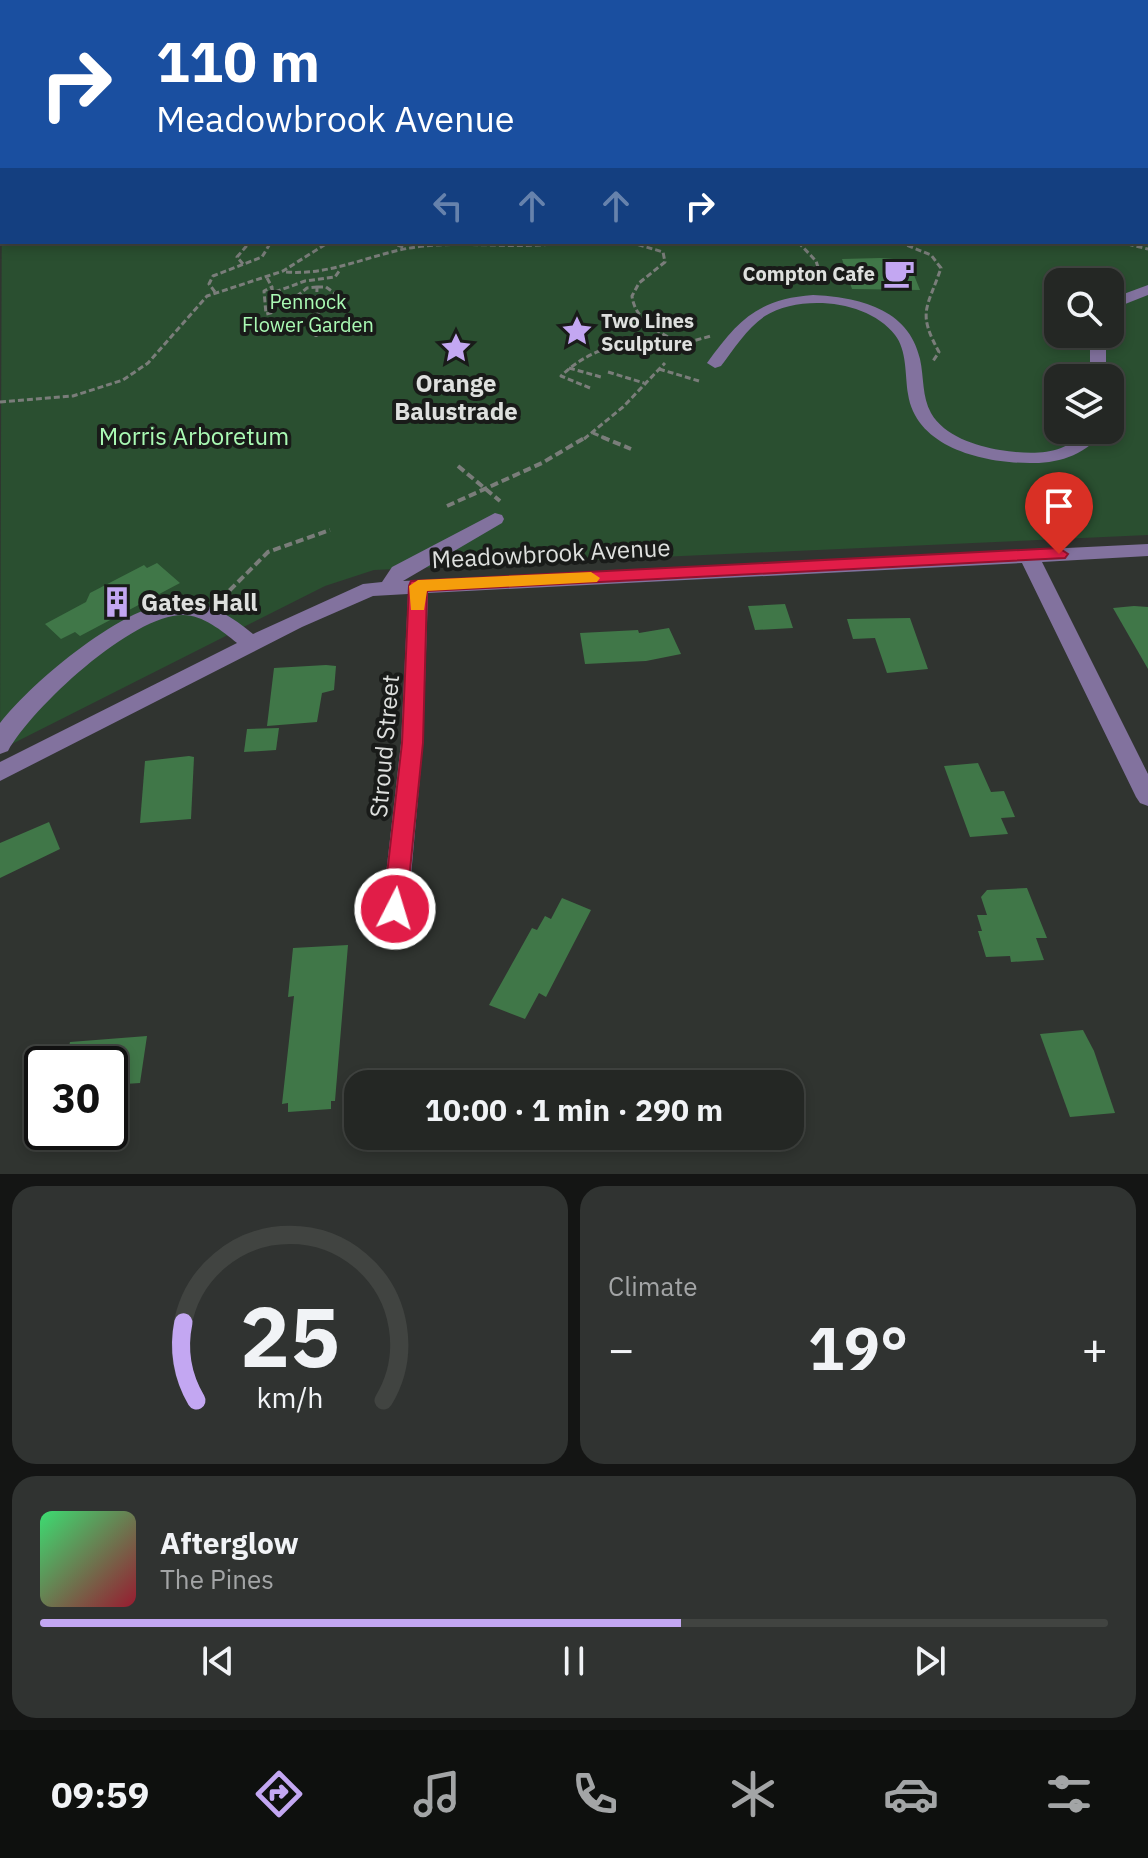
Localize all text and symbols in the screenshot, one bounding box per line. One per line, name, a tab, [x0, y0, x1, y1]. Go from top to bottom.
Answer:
text: 110 m	[156, 25, 320, 97]
icon: right	[24, 32, 128, 136]
text: Meadowbrook Avenue	[156, 95, 515, 142]
icon: left	[426, 184, 470, 228]
icon: ahead	[510, 184, 554, 228]
icon: ahead	[594, 184, 638, 228]
icon: right	[678, 184, 722, 228]
cafe icon: Compton Cafe	[882, 256, 916, 290]
place label: Compton Cafe	[743, 260, 875, 287]
map controls	[1044, 268, 1124, 444]
button: search	[1044, 268, 1124, 348]
park label: Pennock Flower Garden	[242, 288, 374, 338]
place label: Two Lines Sculpture	[601, 307, 694, 357]
place icon: Two Lines Sculpture	[560, 314, 594, 348]
place icon: Orange Balustrade	[439, 331, 473, 365]
button: layers	[1044, 364, 1124, 444]
place label: Orange Balustrade	[394, 367, 518, 427]
park label: Morris Arboretum	[99, 420, 289, 452]
pin	[1025, 472, 1093, 554]
icon: arrive	[1037, 484, 1081, 528]
street label: Meadowbrook Avenue	[431, 531, 671, 575]
building icon: Gates Hall	[100, 585, 134, 619]
place label: Gates Hall	[141, 586, 258, 618]
street label: Stroud Street	[362, 673, 406, 819]
position arrow	[353, 867, 437, 951]
speed limit sign: 30	[24, 1046, 128, 1150]
text: 10:00 · 1 min · 290 m	[425, 1090, 723, 1129]
text: Climate	[608, 1269, 698, 1303]
text: 25	[240, 1282, 340, 1390]
text: 19°	[808, 1308, 908, 1387]
text: −	[608, 1320, 634, 1377]
text: +	[1082, 1320, 1108, 1377]
text: km/h	[256, 1379, 324, 1416]
text: Afterglow	[160, 1523, 299, 1562]
text: The Pines	[160, 1562, 274, 1596]
icon: previous	[196, 1639, 240, 1683]
icon: pause	[552, 1639, 596, 1683]
icon: next	[908, 1639, 952, 1683]
icon: directions	[251, 1766, 307, 1822]
icon: music	[409, 1766, 465, 1822]
icon: phone	[567, 1766, 623, 1822]
icon: climate	[725, 1766, 781, 1822]
icon: car	[883, 1766, 939, 1822]
icon: filters	[1041, 1766, 1097, 1822]
text: 09:59	[51, 1771, 149, 1818]

